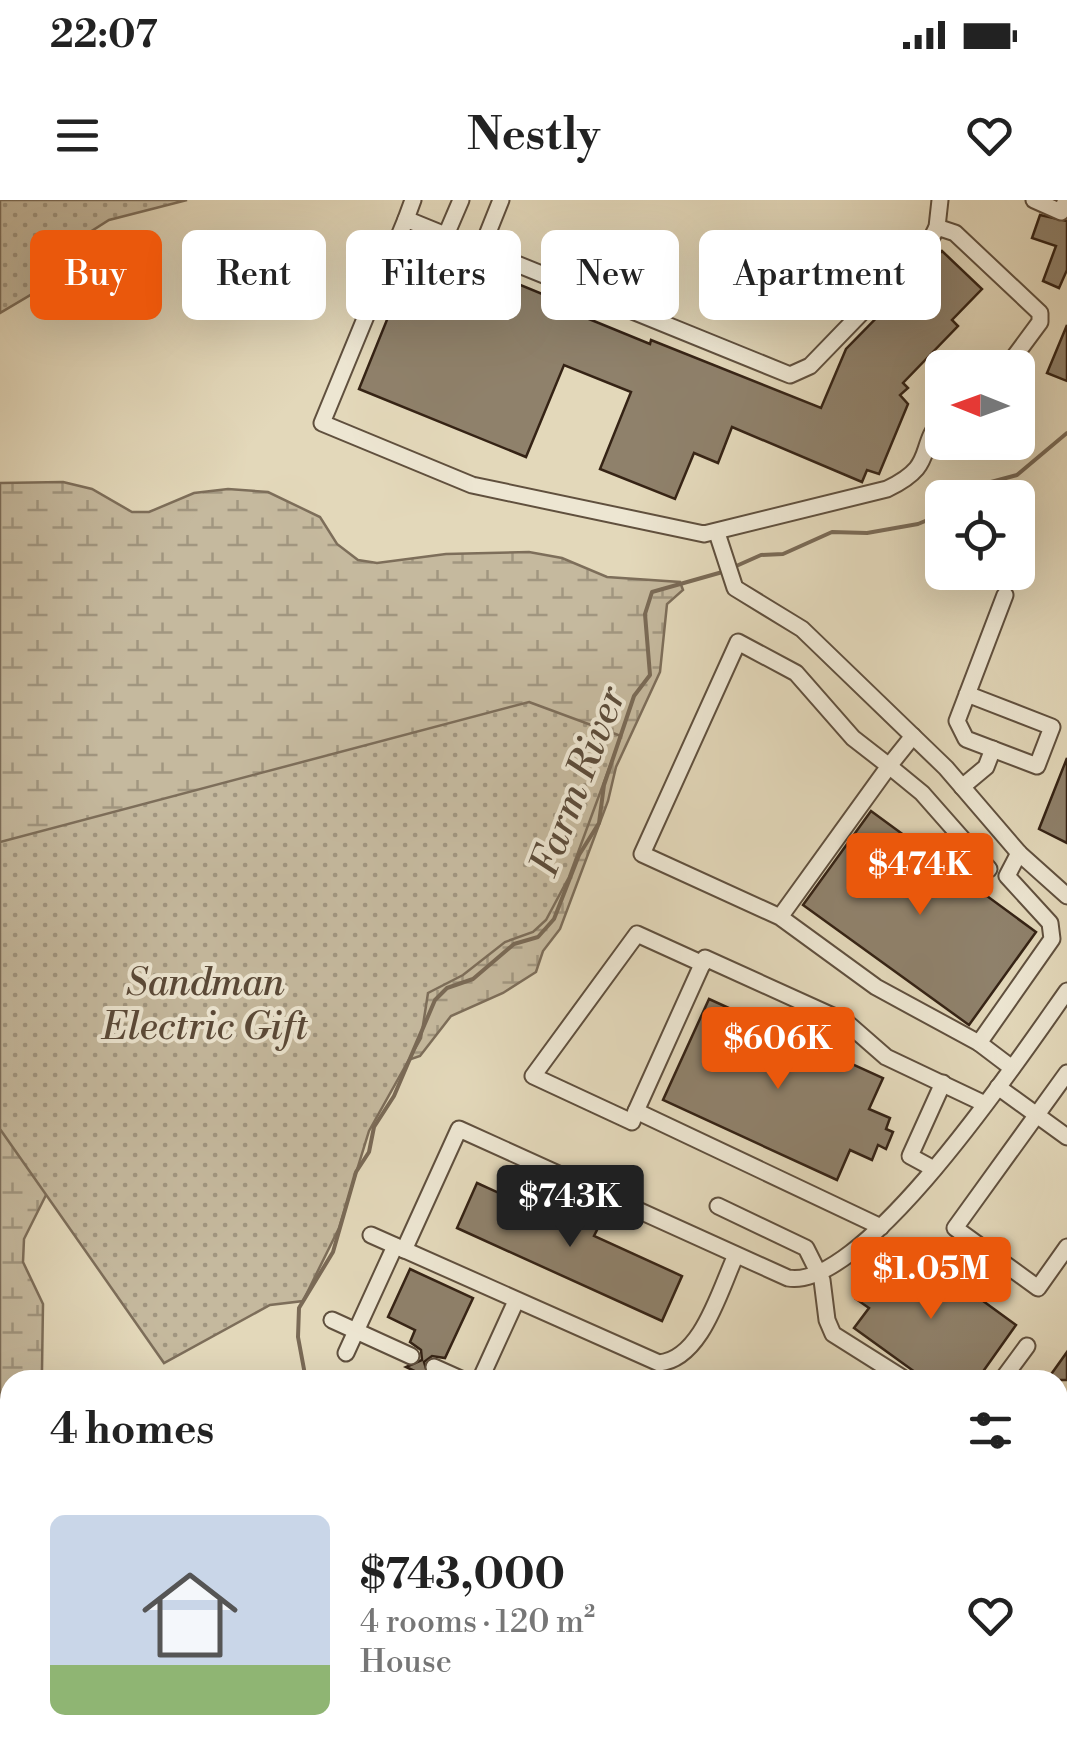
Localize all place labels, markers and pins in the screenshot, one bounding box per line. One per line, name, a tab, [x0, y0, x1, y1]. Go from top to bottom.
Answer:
pin: $474K	[850, 833, 990, 918]
pin: $606K	[708, 1007, 848, 1092]
pin: $743K	[500, 1165, 640, 1250]
pin: $1.05M	[850, 1237, 1012, 1322]

